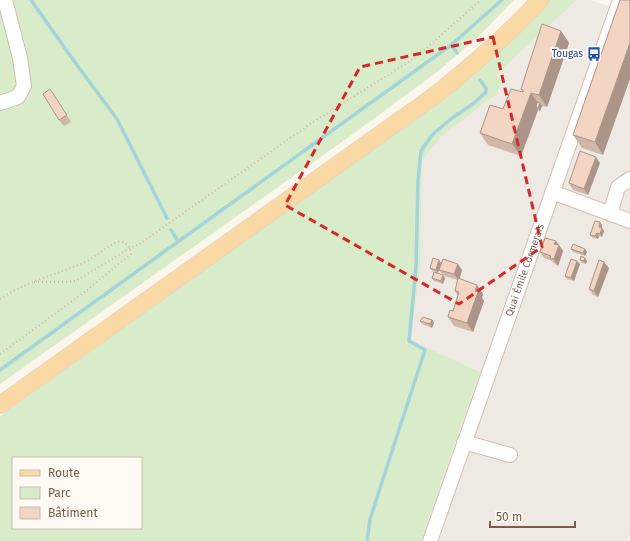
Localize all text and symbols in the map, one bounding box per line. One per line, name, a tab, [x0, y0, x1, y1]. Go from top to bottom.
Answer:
bus stop icon: Tougas	[586, 46, 602, 62]
place label: Tougas	[552, 48, 583, 60]
street label: Quai Émile Cormerais	[503, 222, 547, 318]
legend	[12, 457, 142, 529]
text: Route	[48, 466, 80, 480]
text: Parc	[48, 486, 71, 500]
scale bar	[490, 503, 575, 529]
text: Bâtiment	[48, 506, 98, 520]
text: 50 m	[496, 510, 522, 524]

